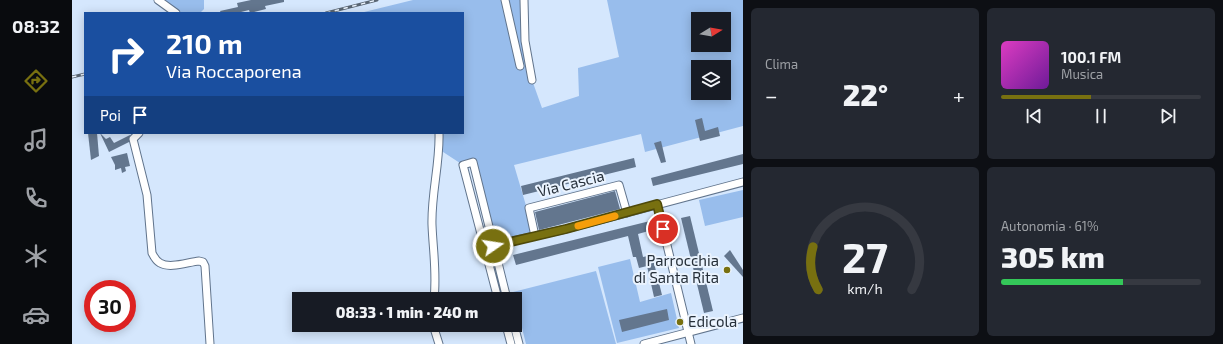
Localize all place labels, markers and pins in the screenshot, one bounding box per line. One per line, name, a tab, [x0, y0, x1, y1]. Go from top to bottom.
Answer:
pin	[646, 212, 680, 246]
place label: Parrocchia di Santa Rita	[634, 251, 719, 286]
marker: Parrocchia di Santa Rita	[722, 265, 732, 275]
place label: Edicola	[688, 312, 737, 330]
marker: Edicola	[675, 317, 685, 327]

